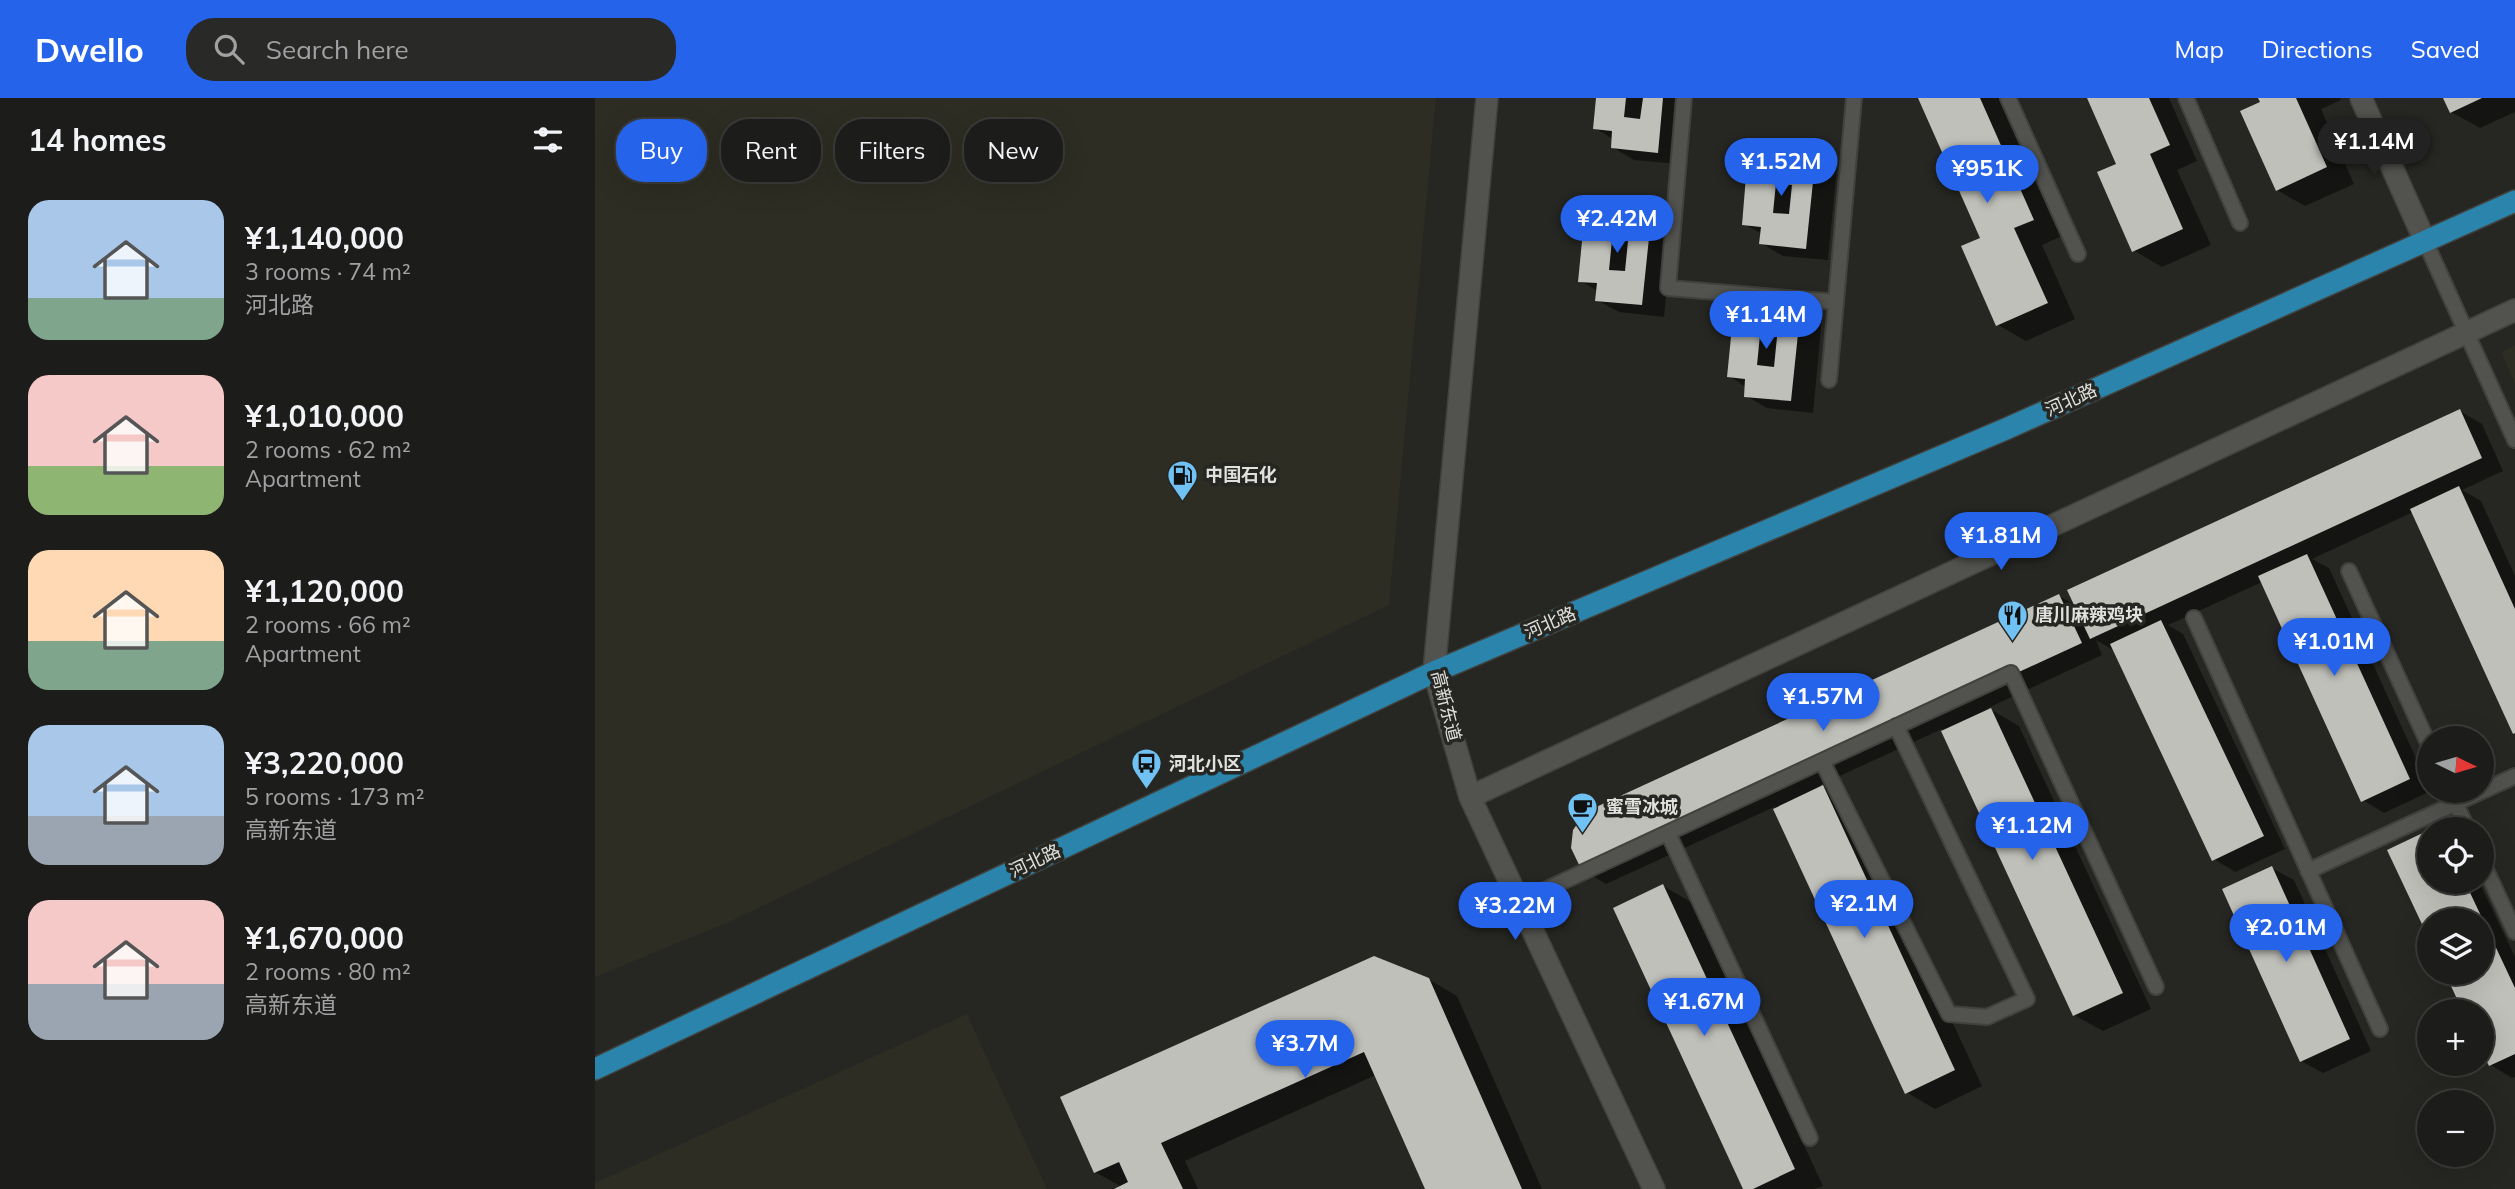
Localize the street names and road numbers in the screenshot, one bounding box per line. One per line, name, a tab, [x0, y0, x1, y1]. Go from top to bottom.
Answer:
street label: 河北路	[2041, 378, 2100, 421]
street label: 河北路	[1520, 601, 1579, 644]
street label: 高新东道	[1427, 668, 1466, 744]
street label: 河北路	[1005, 839, 1064, 882]

